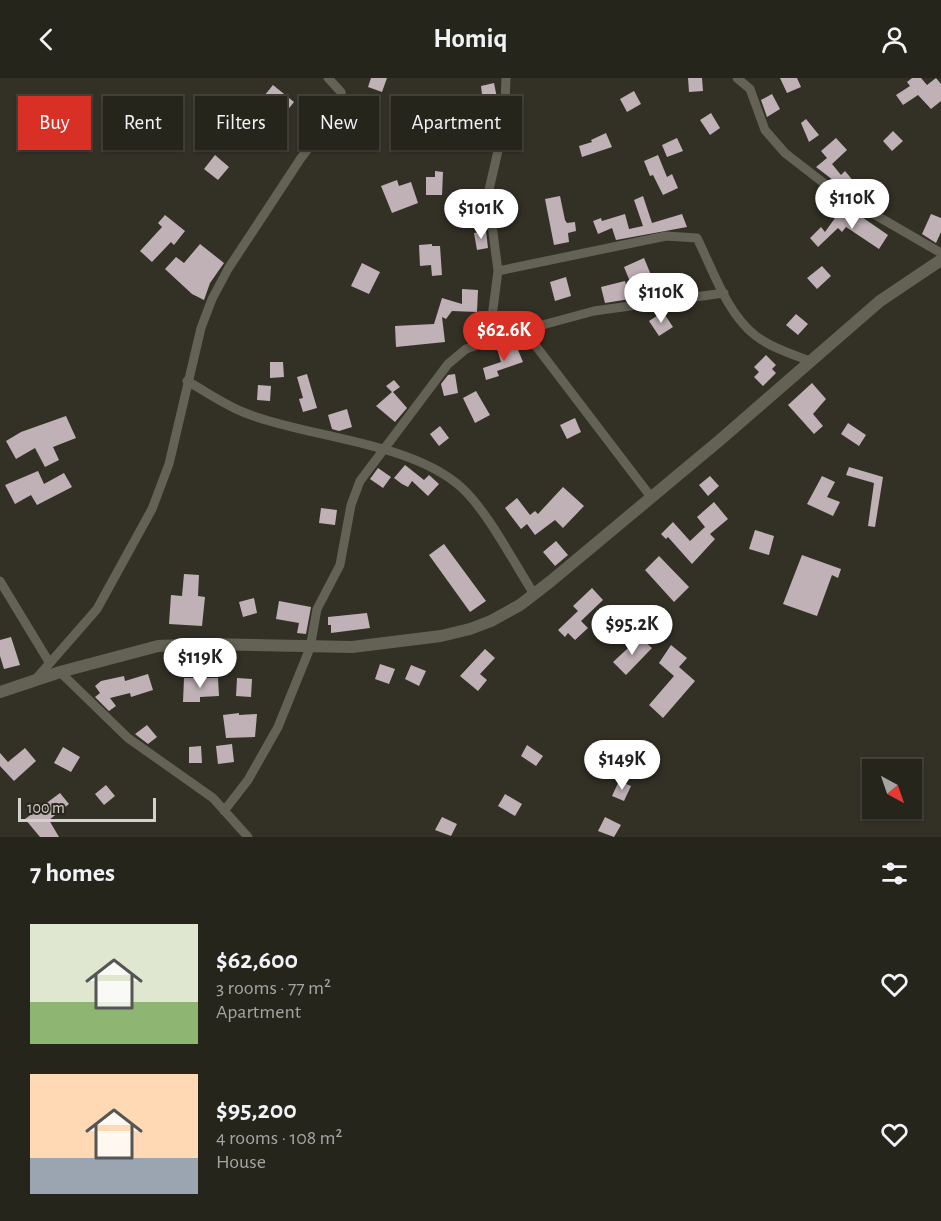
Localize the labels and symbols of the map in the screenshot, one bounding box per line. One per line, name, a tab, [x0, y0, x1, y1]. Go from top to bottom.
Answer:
pin: $110K	[810, 179, 894, 230]
pin: $101K	[439, 189, 523, 240]
pin: $110K	[619, 273, 703, 324]
pin: $62.6K	[455, 311, 553, 362]
pin: $95.2K	[583, 605, 681, 656]
pin: $119K	[158, 638, 242, 689]
pin: $149K	[580, 740, 664, 791]
north arrow	[862, 759, 922, 819]
scale bar	[18, 795, 156, 822]

